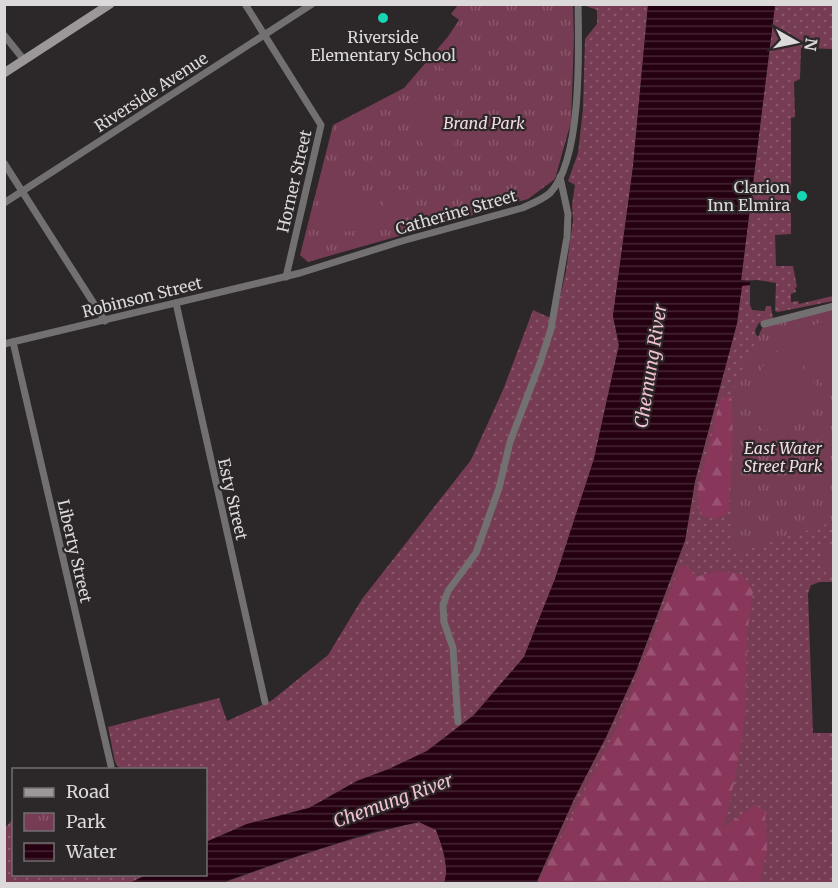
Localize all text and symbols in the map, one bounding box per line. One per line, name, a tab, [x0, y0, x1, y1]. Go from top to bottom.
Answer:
marker: Riverside Elementary School	[376, 11, 390, 25]
north arrow	[766, 12, 826, 72]
place label: Riverside Elementary School	[310, 27, 456, 65]
text: N	[800, 37, 822, 53]
street label: Riverside Avenue	[91, 48, 211, 136]
park label: Brand Park	[443, 113, 525, 133]
street label: Horner Street	[272, 127, 316, 234]
place label: Clarion Inn Elmira	[707, 177, 790, 215]
street label: Catherine Street	[393, 185, 520, 239]
marker: Clarion Inn Elmira	[795, 189, 809, 203]
street label: Robinson Street	[80, 272, 205, 322]
water label: Chemung River	[629, 301, 672, 430]
park label: East Water Street Park	[744, 438, 823, 476]
street label: Esty Street	[214, 456, 252, 543]
street label: Liberty Street	[53, 497, 97, 605]
legend	[12, 768, 207, 876]
water label: Chemung River	[330, 768, 456, 833]
text: Road	[66, 780, 110, 803]
text: Park	[66, 810, 107, 833]
text: Water	[65, 840, 117, 863]

